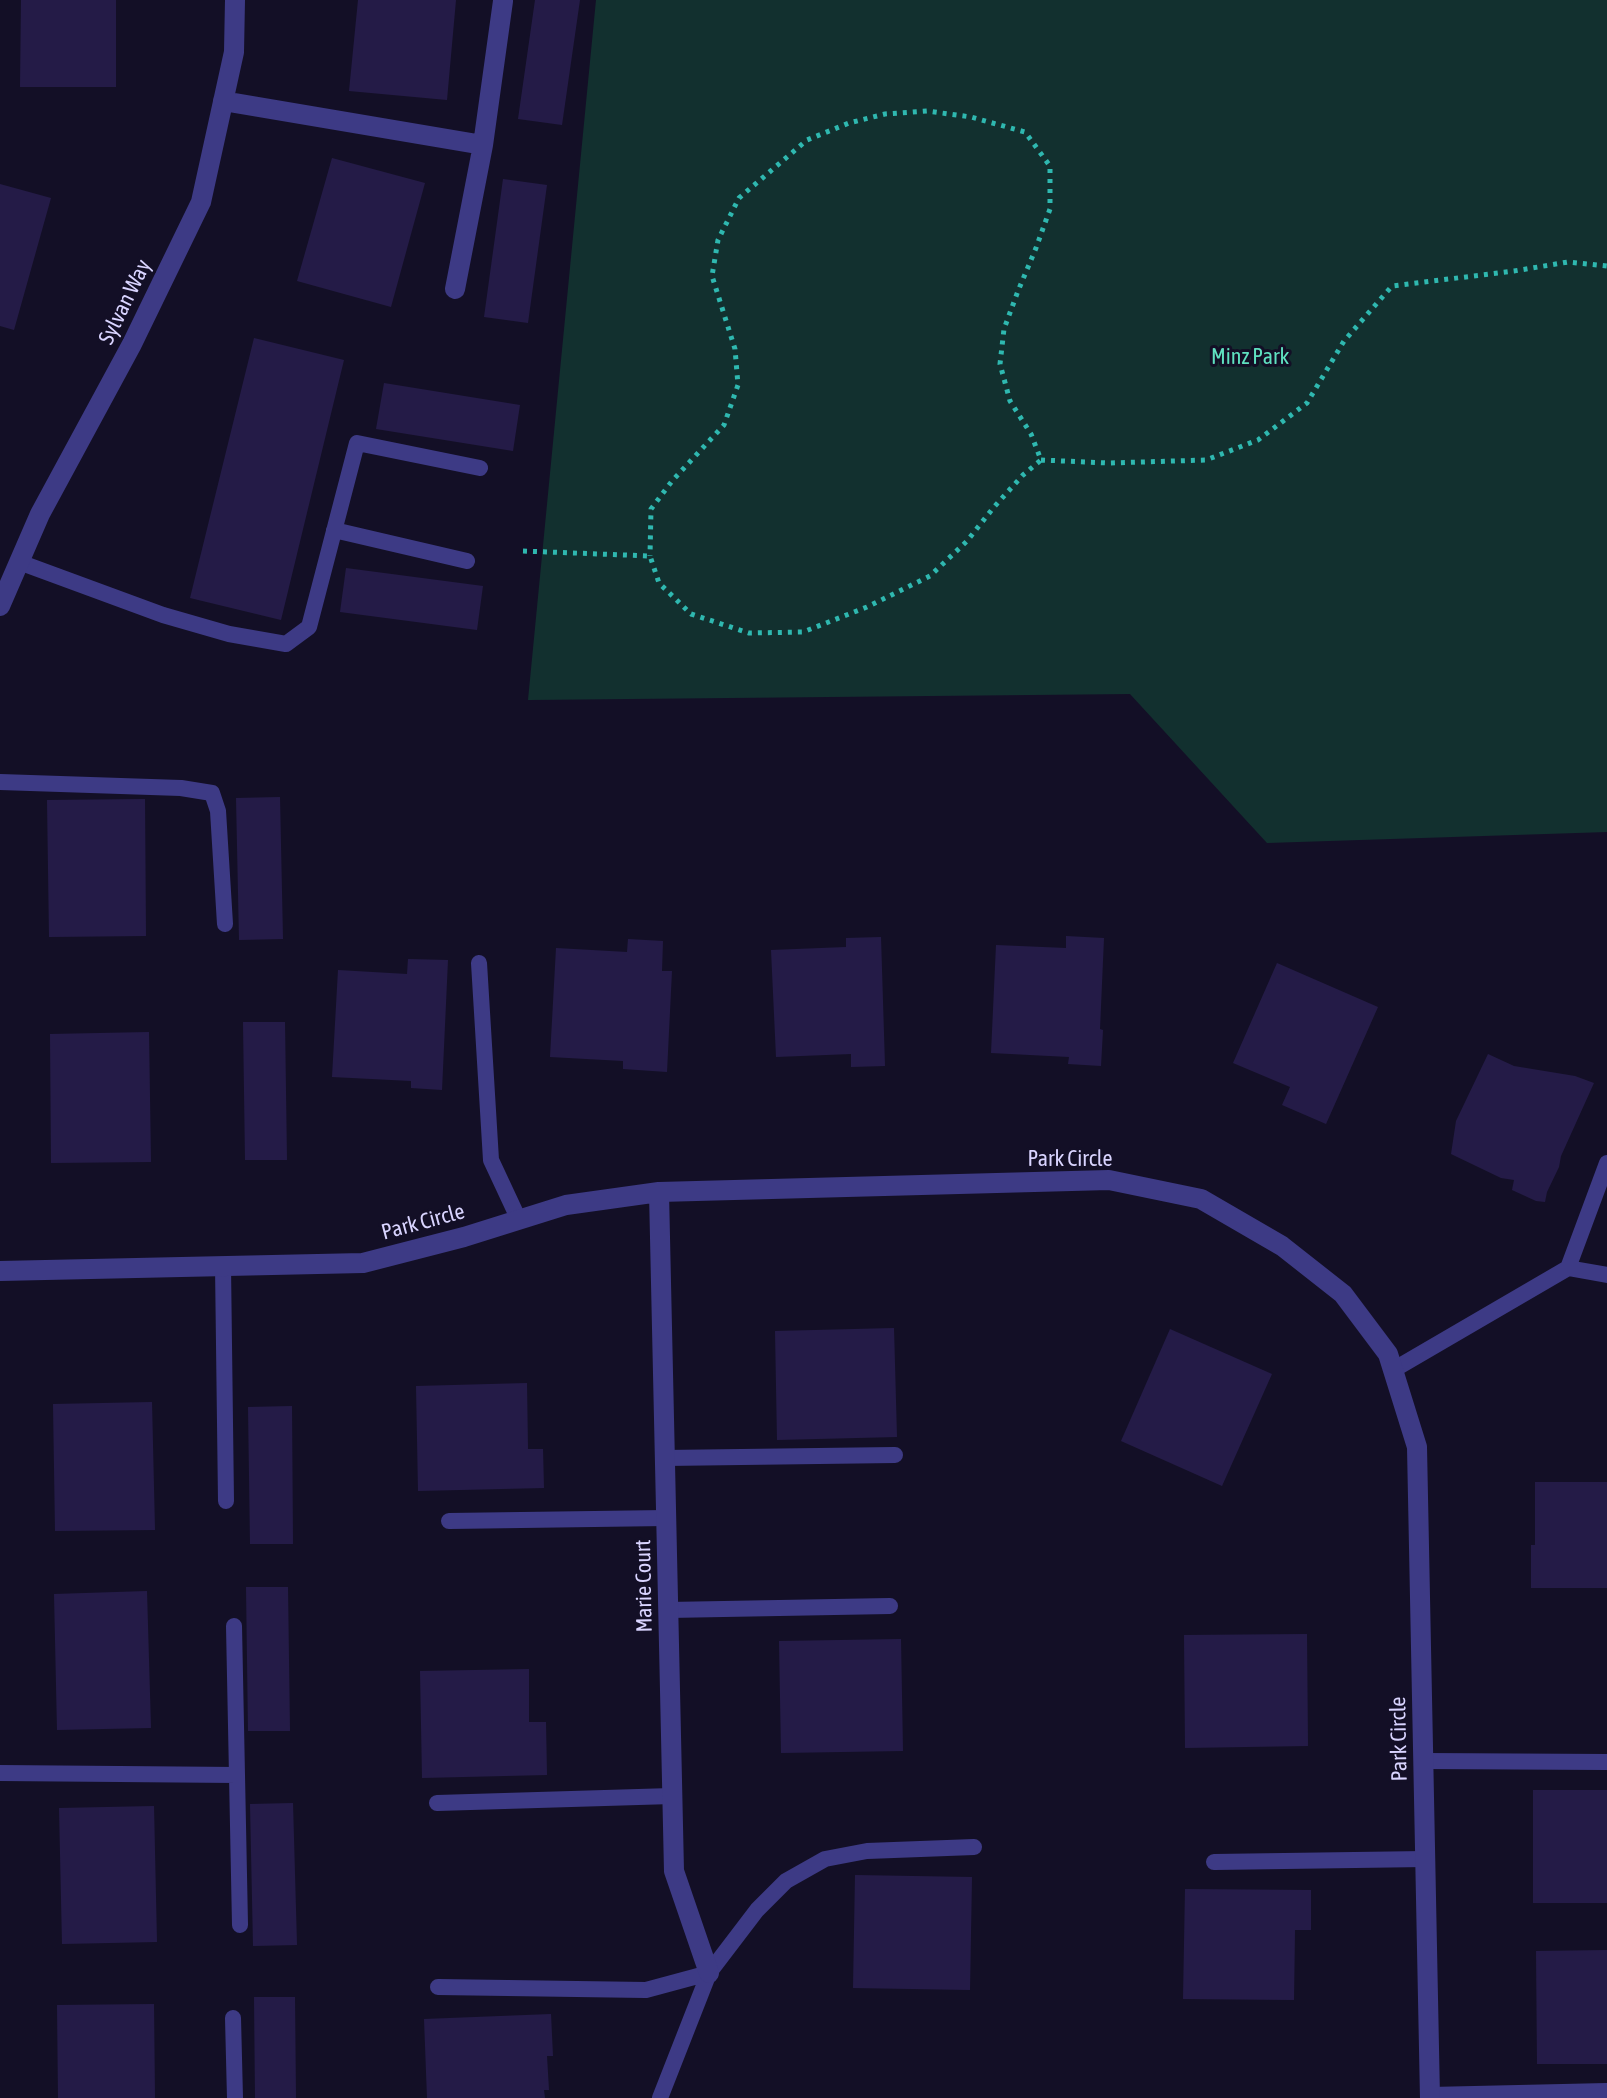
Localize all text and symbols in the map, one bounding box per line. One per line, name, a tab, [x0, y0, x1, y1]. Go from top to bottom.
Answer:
street label: Sylvan Way	[93, 255, 157, 349]
park label: Minz Park	[1211, 344, 1289, 370]
street label: Park Circle	[1028, 1146, 1112, 1172]
street label: Park Circle	[379, 1198, 467, 1246]
street label: Marie Court	[630, 1539, 658, 1633]
street label: Park Circle	[1385, 1696, 1413, 1782]

